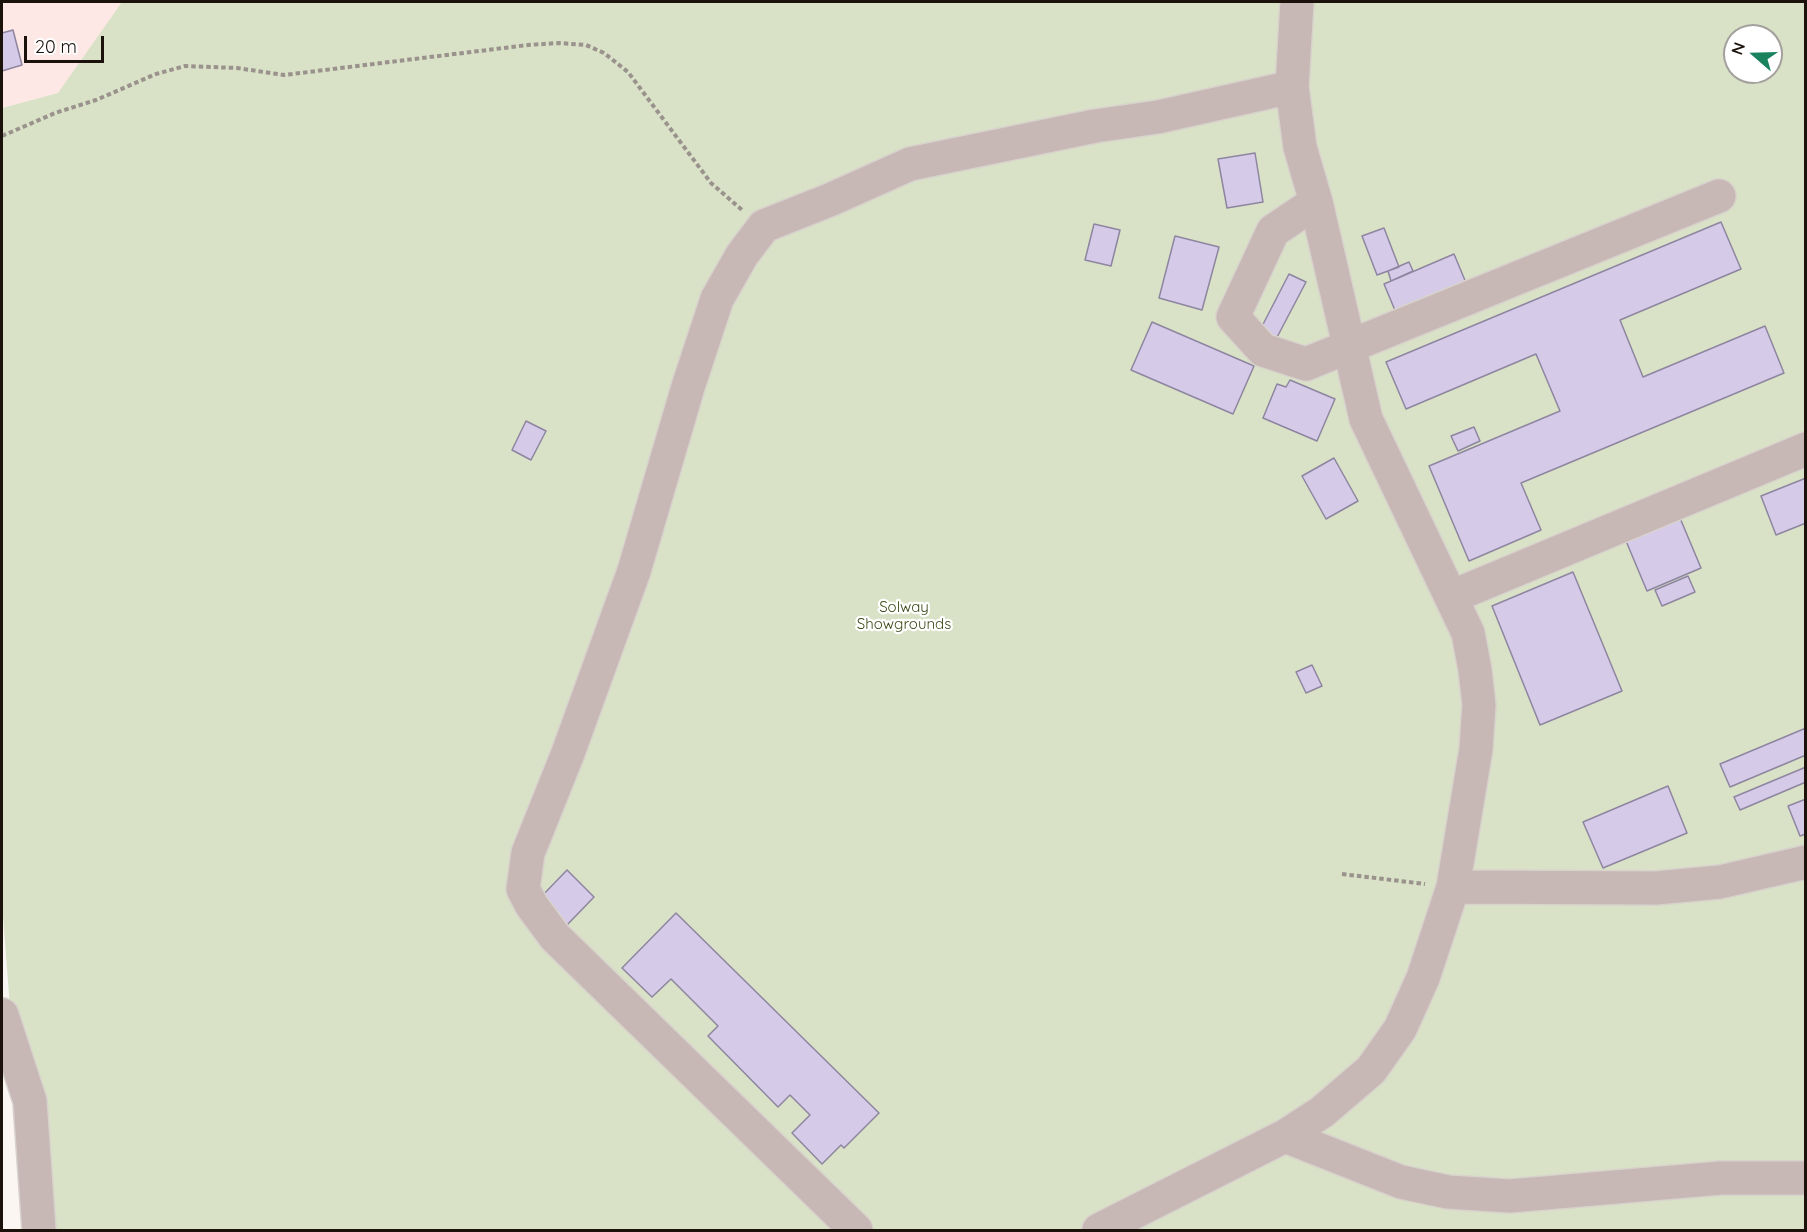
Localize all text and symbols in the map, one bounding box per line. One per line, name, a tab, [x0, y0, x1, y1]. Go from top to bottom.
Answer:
scale bar	[27, 24, 106, 62]
north arrow	[1723, 24, 1783, 84]
text: 20 m	[35, 35, 77, 58]
text: N	[1727, 40, 1749, 57]
park label: Solway Showgrounds	[857, 598, 951, 633]

